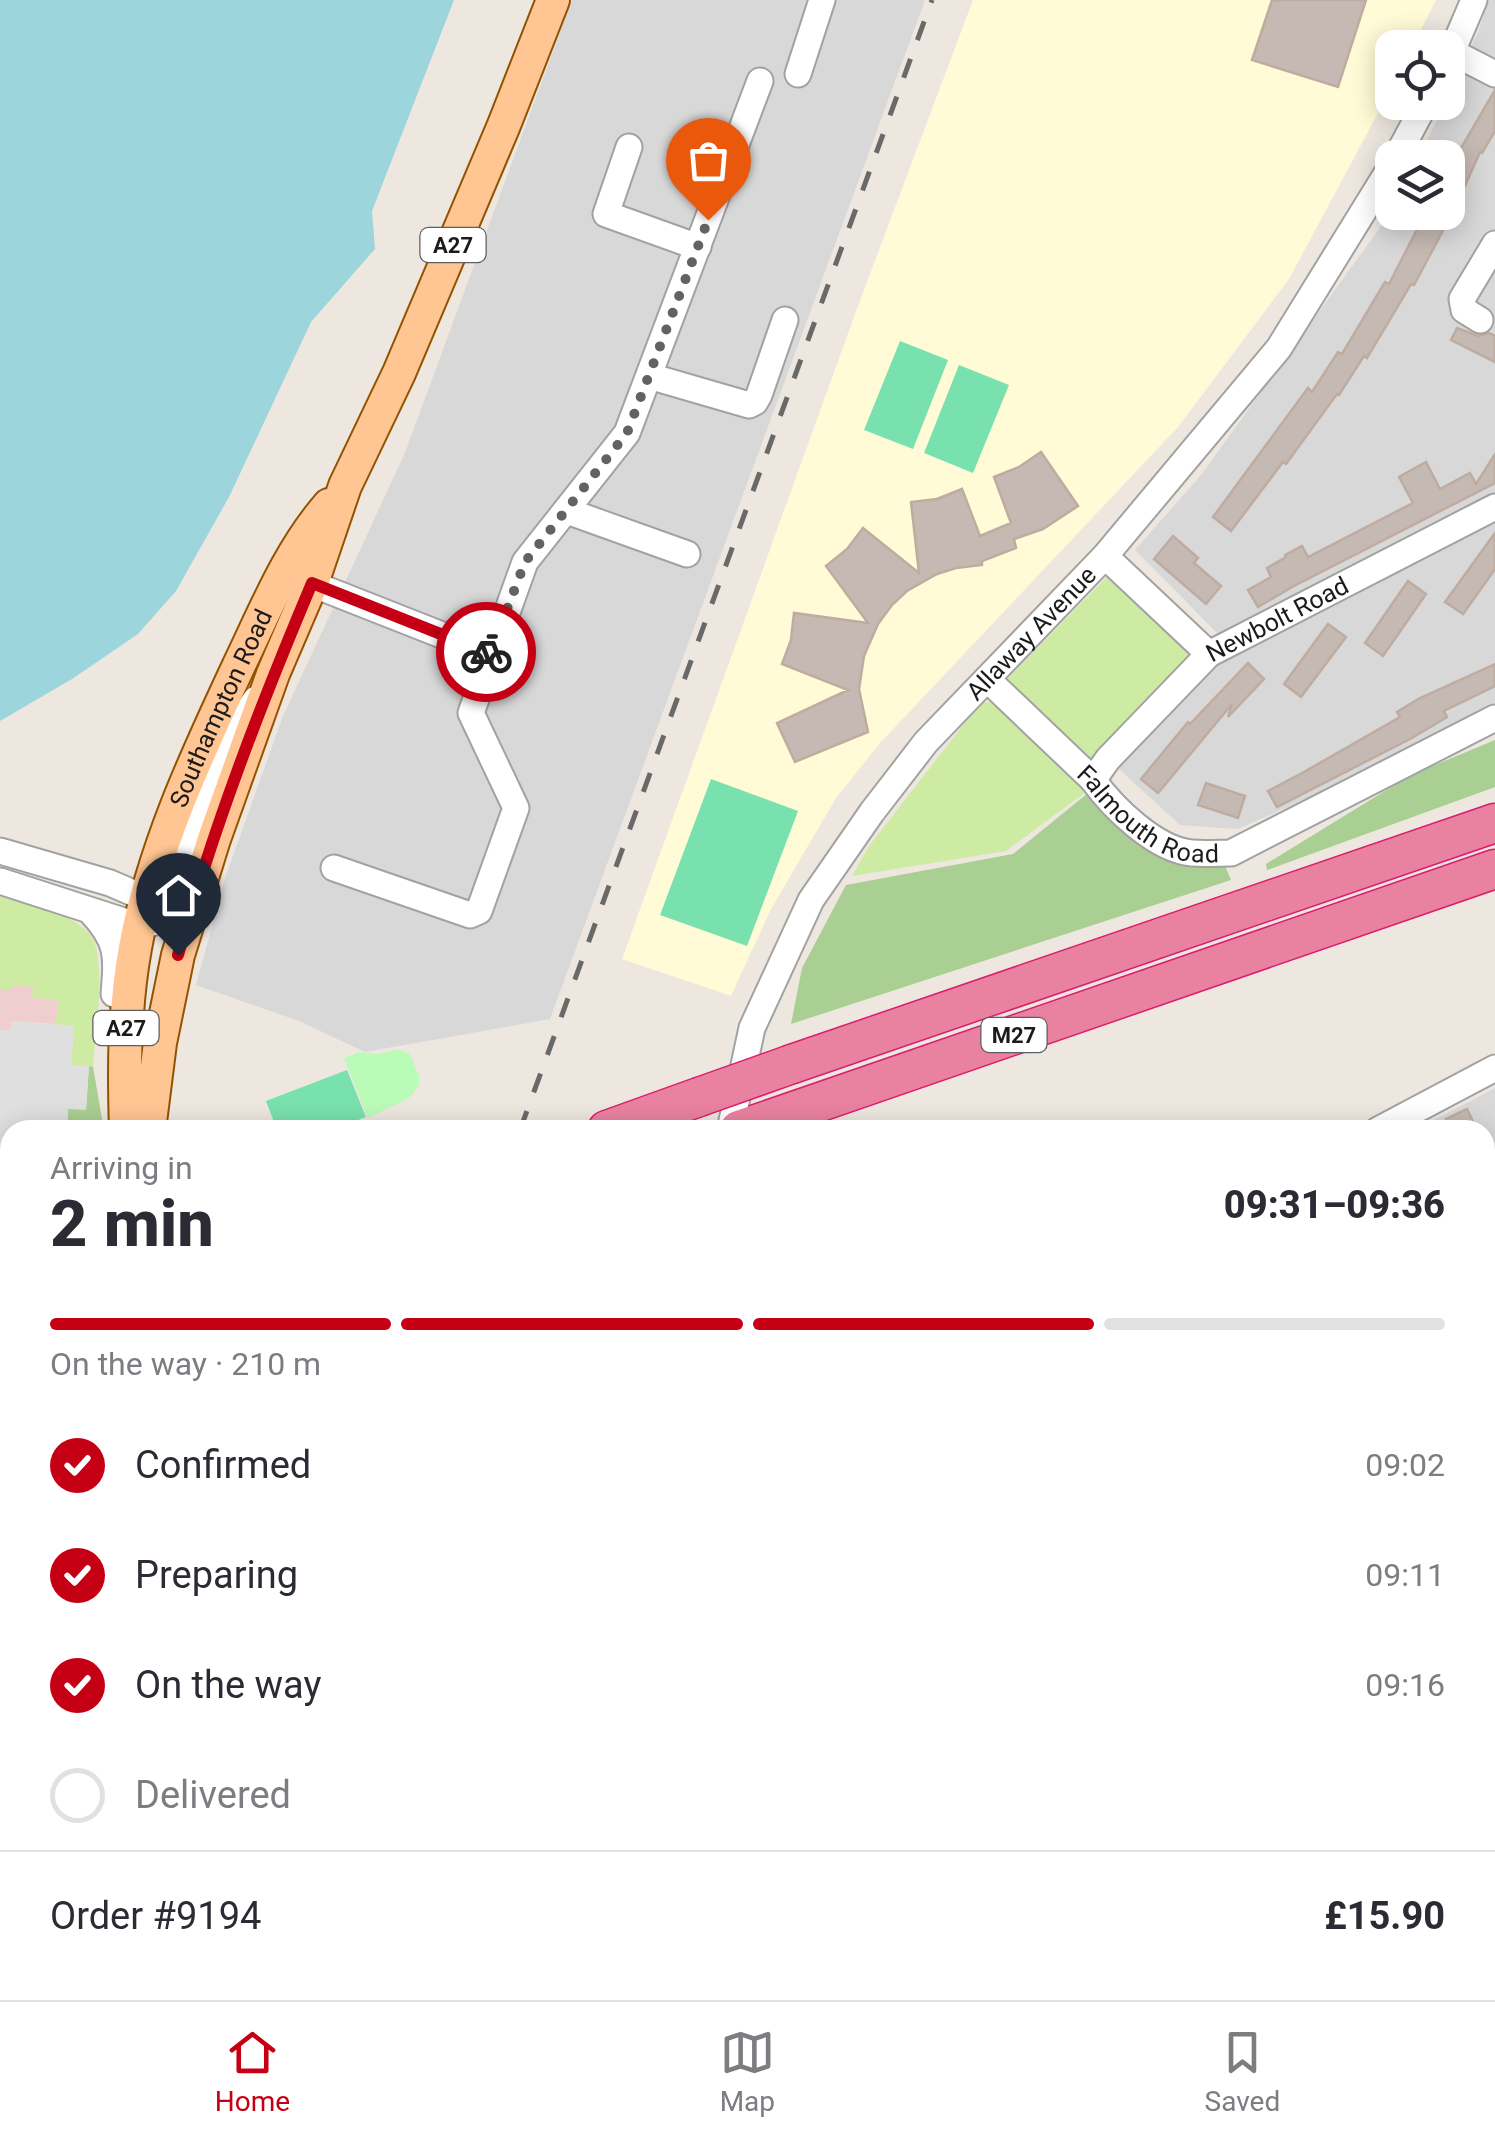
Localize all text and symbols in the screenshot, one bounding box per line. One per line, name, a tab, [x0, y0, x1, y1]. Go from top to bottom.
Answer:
map controls	[1375, 30, 1465, 230]
button: locate	[1375, 30, 1465, 120]
pin	[666, 118, 751, 221]
icon: bag	[681, 133, 736, 188]
button: layers	[1375, 140, 1465, 230]
road number: A27	[420, 228, 486, 262]
street label: Allaway Avenue	[960, 561, 1102, 706]
street label: Newbolt Road	[1201, 571, 1353, 668]
courier	[436, 602, 536, 702]
street label: Southampton Road	[164, 605, 278, 811]
icon: bike	[459, 625, 514, 680]
street label: Falmouth Road	[1071, 759, 1219, 869]
pin	[136, 853, 221, 956]
icon: home	[151, 868, 206, 923]
road number: A27	[94, 1011, 158, 1045]
road number: M27	[982, 1018, 1046, 1052]
text: Arriving in	[50, 1149, 193, 1187]
text: 09:31–09:36	[1224, 1183, 1445, 1227]
text: 2 min	[50, 1186, 214, 1262]
text: On the way · 210 m	[50, 1345, 321, 1383]
icon: check	[50, 1438, 105, 1493]
text: Confirmed	[135, 1443, 311, 1487]
text: 09:02	[1365, 1446, 1445, 1484]
icon: check	[50, 1548, 105, 1603]
text: Preparing	[135, 1553, 298, 1597]
text: 09:11	[1365, 1556, 1445, 1594]
icon: check	[50, 1658, 105, 1713]
text: On the way	[135, 1663, 321, 1707]
text: 09:16	[1365, 1666, 1445, 1704]
text: Delivered	[135, 1773, 291, 1817]
text: Order #9194	[50, 1894, 261, 1938]
text: £15.90	[1324, 1894, 1445, 1938]
tab: Home	[215, 2025, 290, 2118]
tab: Map	[720, 2025, 775, 2118]
tab: Saved	[1205, 2025, 1280, 2118]

